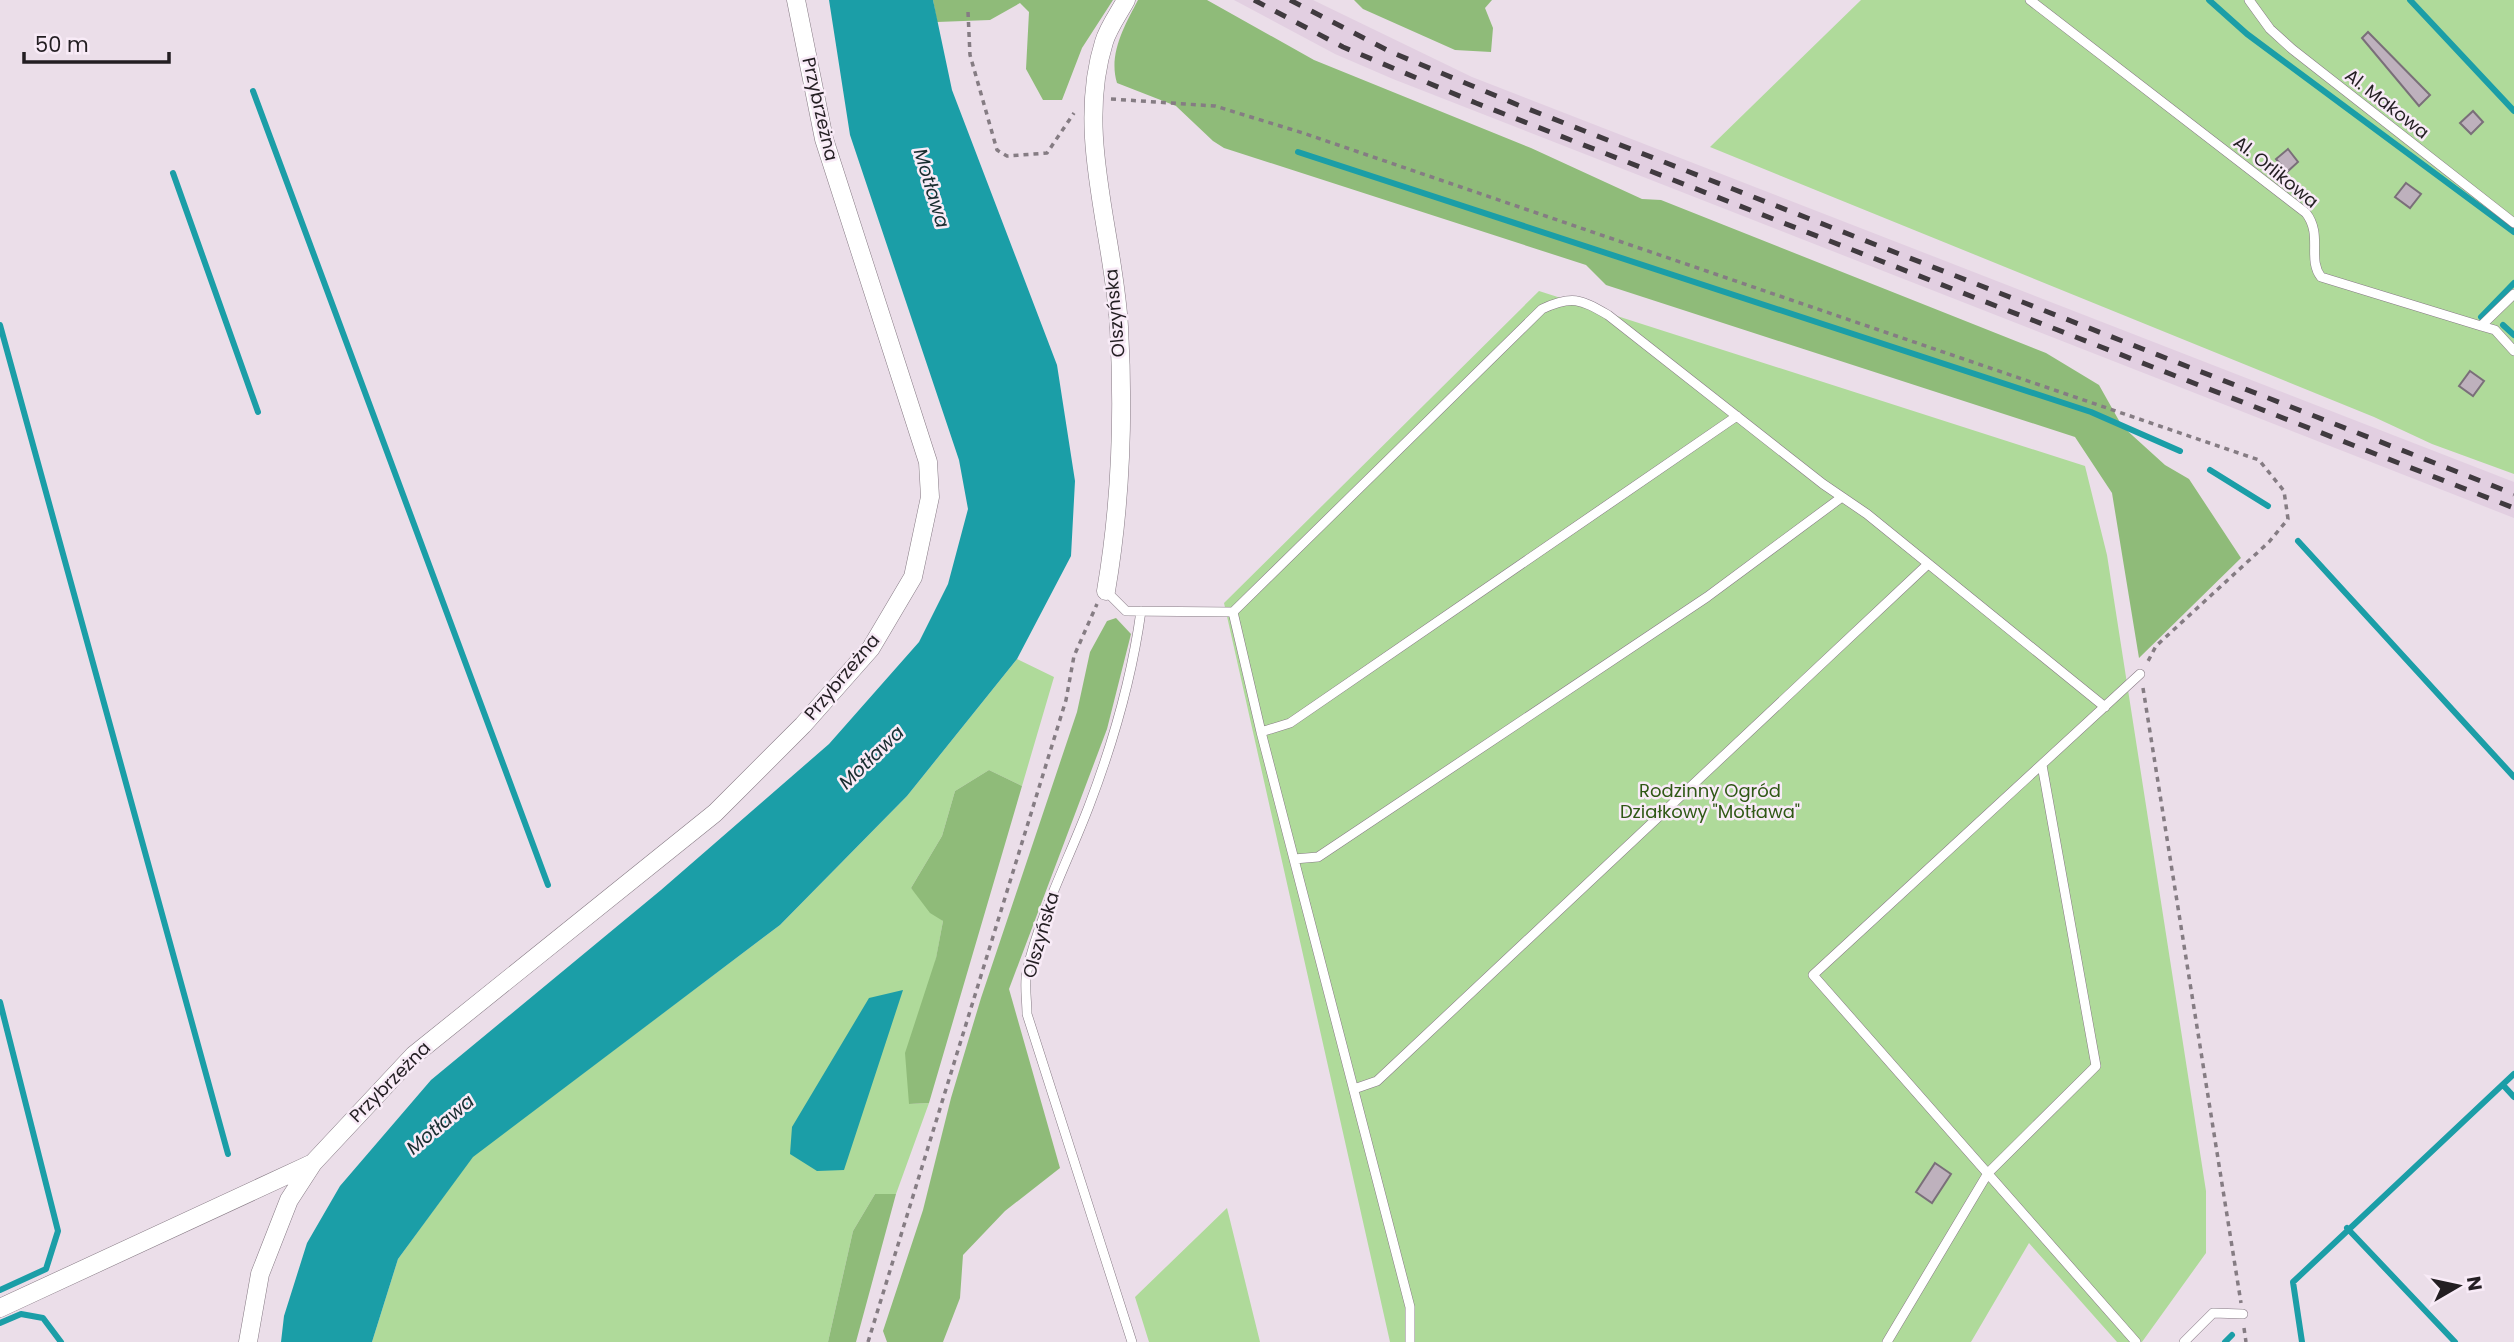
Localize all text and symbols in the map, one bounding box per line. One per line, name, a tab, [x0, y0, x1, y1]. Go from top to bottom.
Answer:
scale bar	[24, 21, 170, 65]
text: 50 m	[35, 30, 89, 59]
street label: Przybrzeżna	[796, 55, 845, 163]
street label: Al. Makowa	[2340, 63, 2435, 144]
street label: Al. Orlikowa	[2229, 130, 2324, 214]
water label: Motława	[907, 145, 956, 231]
street label: Olszyńska	[1098, 268, 1131, 358]
street label: Przybrzeżna	[798, 628, 885, 725]
water label: Motława	[833, 719, 910, 795]
park label: Rodzinny Ogród Działkowy "Motława"	[1620, 778, 1800, 824]
street label: Olszyńska	[1016, 889, 1065, 981]
street label: Przybrzeżna	[343, 1035, 436, 1128]
water label: Motława	[400, 1088, 480, 1161]
north arrow	[2423, 1251, 2493, 1321]
text: N	[2460, 1274, 2489, 1293]

